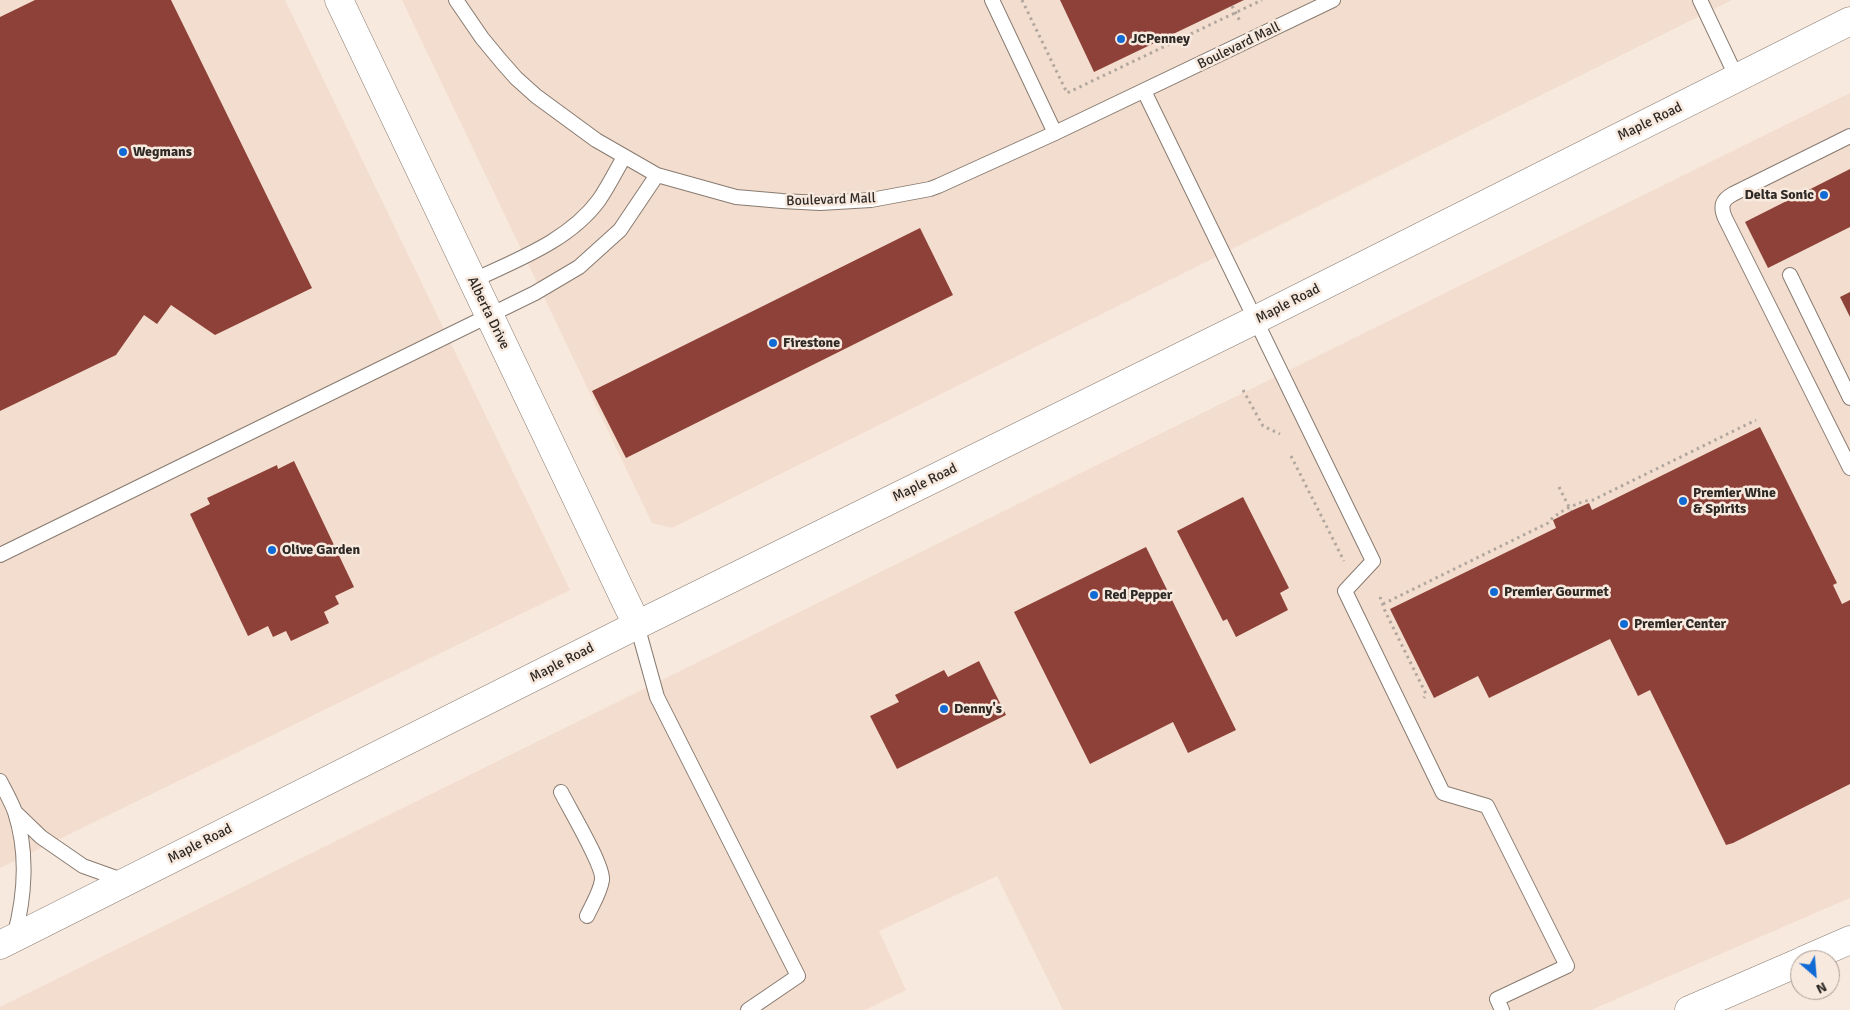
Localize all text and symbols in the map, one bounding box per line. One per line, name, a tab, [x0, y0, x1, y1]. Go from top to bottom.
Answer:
street label: Boulevard Mall	[1195, 19, 1283, 73]
place label: JCPenney	[1131, 31, 1190, 47]
marker: JCPenney	[1115, 33, 1127, 45]
street label: Maple Road	[1615, 99, 1685, 145]
place label: Wegmans	[133, 144, 192, 160]
marker: Wegmans	[117, 146, 129, 158]
place label: Delta Sonic	[1744, 187, 1814, 203]
marker: Delta Sonic	[1818, 189, 1830, 201]
street label: Boulevard Mall	[786, 190, 876, 210]
street label: Alberta Drive	[463, 274, 513, 352]
street label: Maple Road	[1253, 281, 1323, 327]
place label: Firestone	[783, 335, 840, 351]
marker: Firestone	[767, 337, 779, 349]
street label: Maple Road	[890, 460, 960, 506]
place label: Premier Wine & Spirits	[1693, 485, 1776, 518]
marker: Premier Wine & Spirits	[1677, 495, 1689, 507]
place label: Olive Garden	[282, 542, 360, 558]
marker: Olive Garden	[266, 544, 278, 556]
place label: Premier Gourmet	[1504, 584, 1609, 600]
marker: Premier Gourmet	[1488, 586, 1500, 598]
place label: Red Pepper	[1104, 587, 1172, 603]
marker: Red Pepper	[1088, 589, 1100, 601]
place label: Premier Center	[1634, 616, 1726, 632]
marker: Premier Center	[1618, 618, 1630, 630]
street label: Maple Road	[527, 640, 597, 686]
place label: Denny's	[954, 701, 1002, 717]
marker: Denny's	[938, 703, 950, 715]
street label: Maple Road	[165, 821, 235, 867]
north arrow	[1790, 950, 1840, 1000]
text: N	[1813, 978, 1830, 998]

